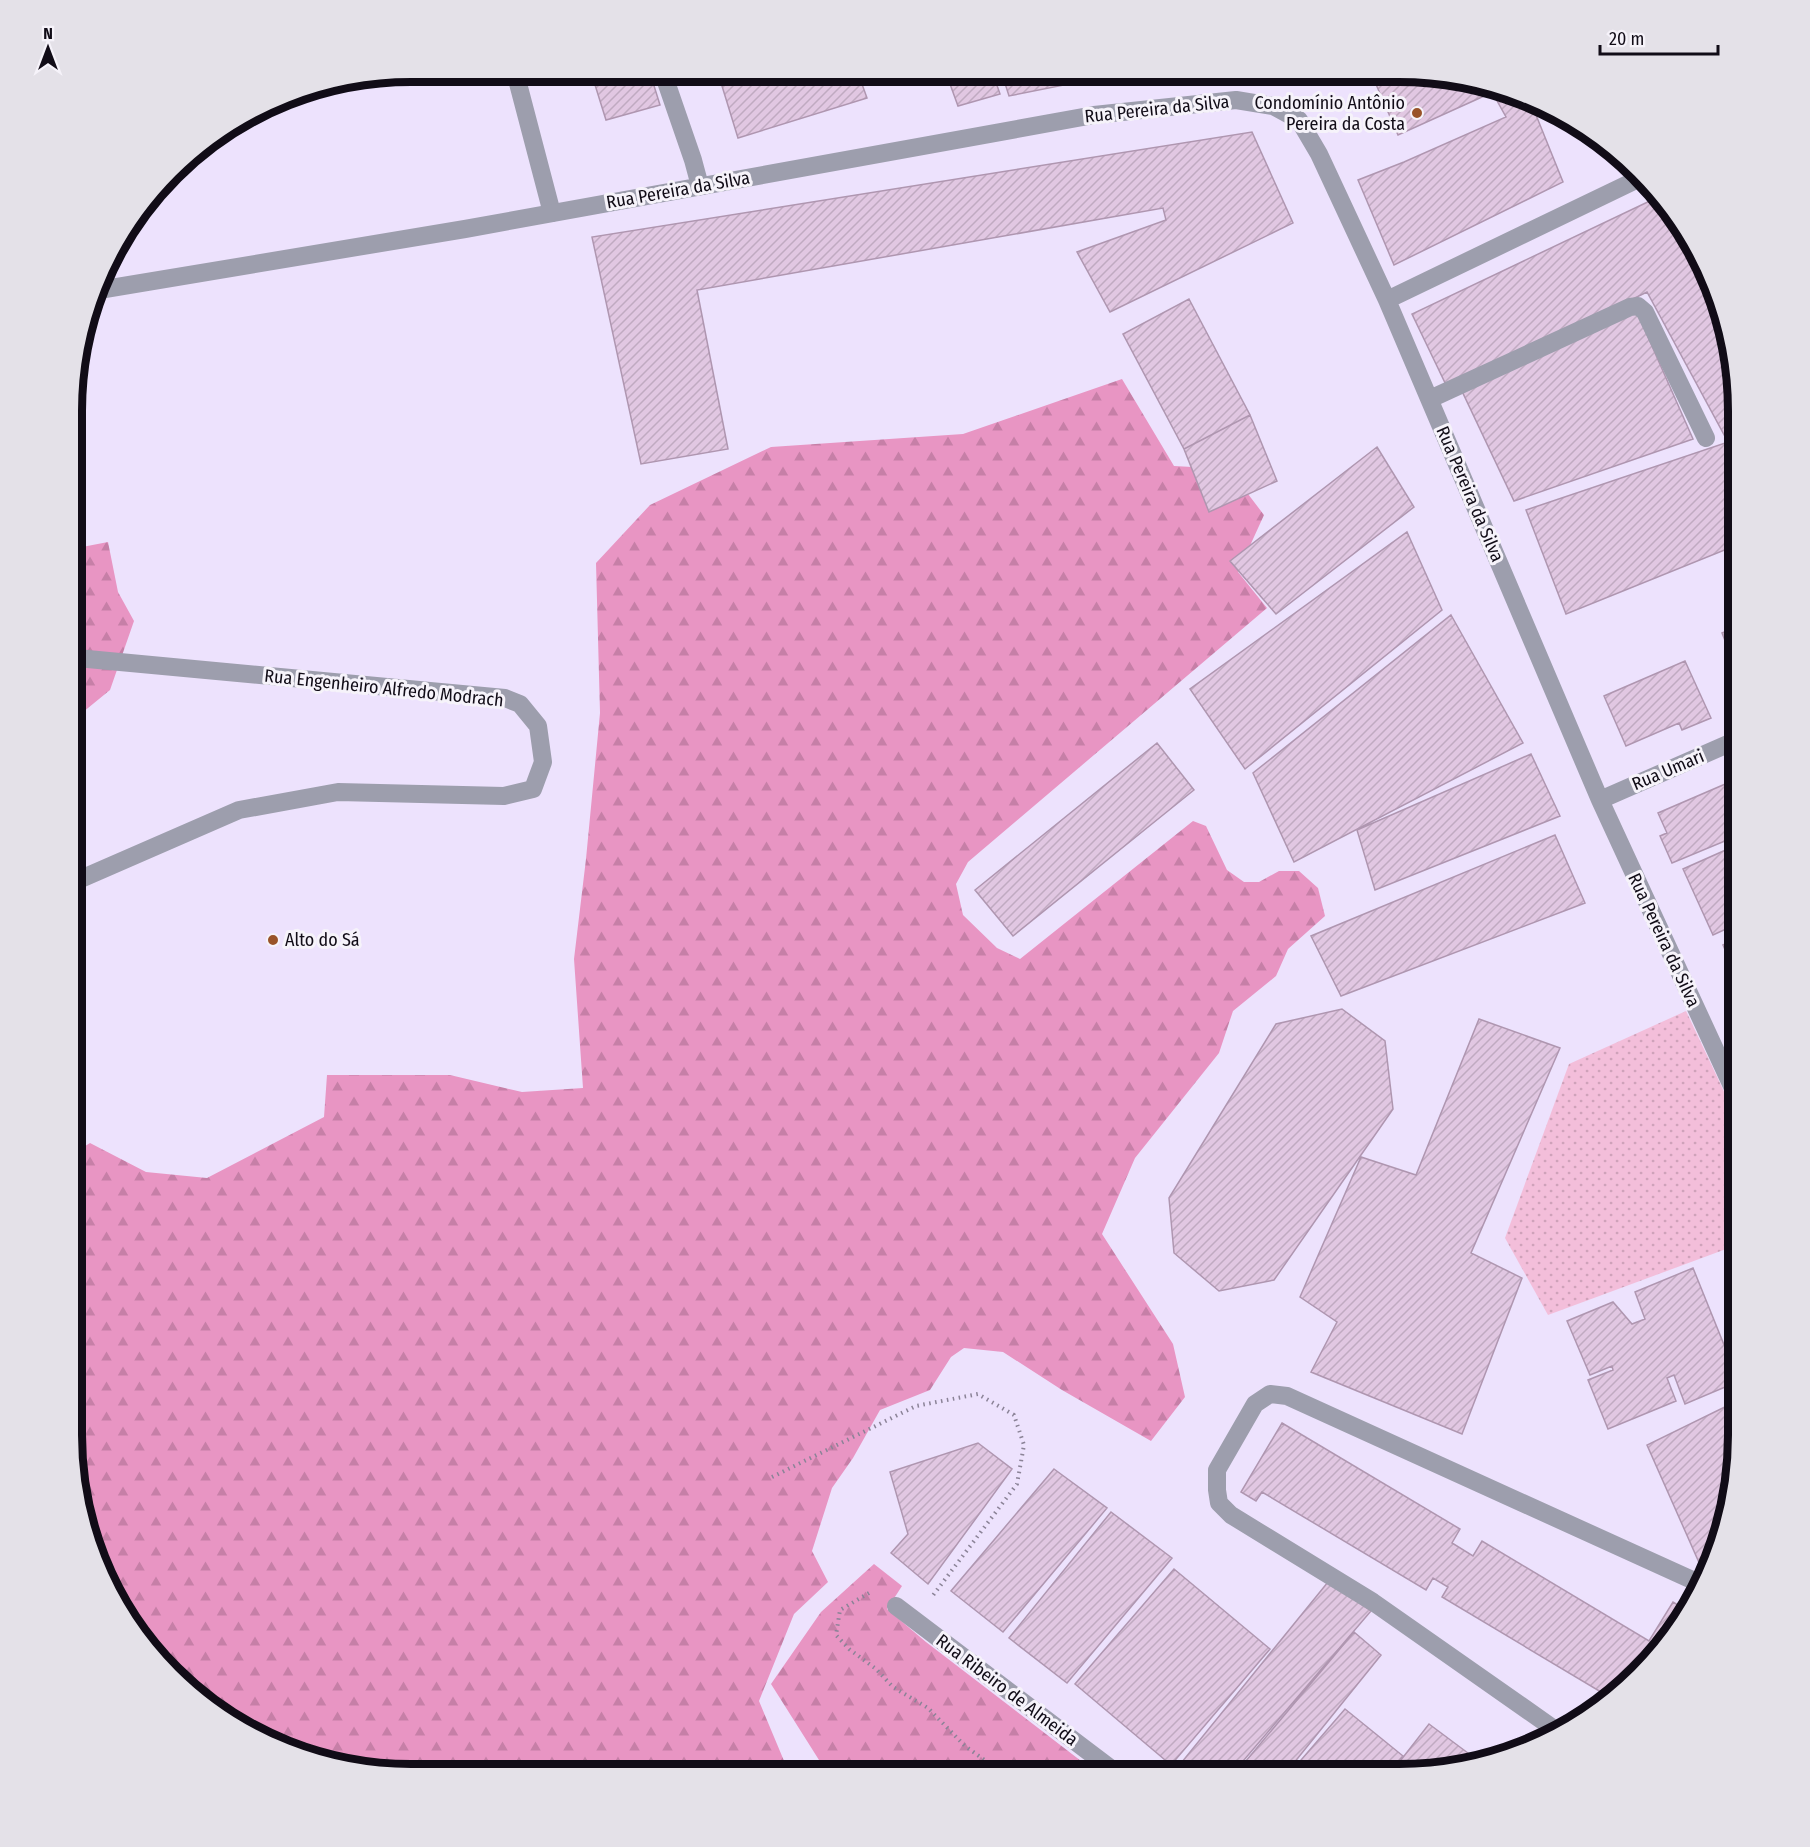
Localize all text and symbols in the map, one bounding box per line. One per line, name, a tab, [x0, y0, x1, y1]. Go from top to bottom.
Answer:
north arrow	[18, 18, 78, 78]
scale bar	[1600, 18, 1718, 56]
text: N	[43, 24, 53, 43]
text: 20 m	[1609, 28, 1644, 50]
street label: Rua Pereira da Silva	[1084, 90, 1231, 128]
place label: Condomínio Antônio Pereira da Costa	[1255, 92, 1405, 135]
marker: Condomínio Antônio Pereira da Costa	[1410, 106, 1424, 120]
street label: Rua Pereira da Silva	[605, 167, 752, 213]
street label: Rua Pereira da Silva	[1431, 423, 1509, 565]
street label: Rua Engenheiro Alfredo Modrach	[263, 664, 505, 712]
street label: Rua Umari	[1629, 745, 1707, 795]
street label: Rua Pereira da Silva	[1623, 869, 1705, 1011]
place label: Alto do Sá	[285, 929, 360, 951]
marker: Alto do Sá	[266, 933, 280, 947]
street label: Rua Ribeiro de Almeida	[932, 1630, 1082, 1751]

